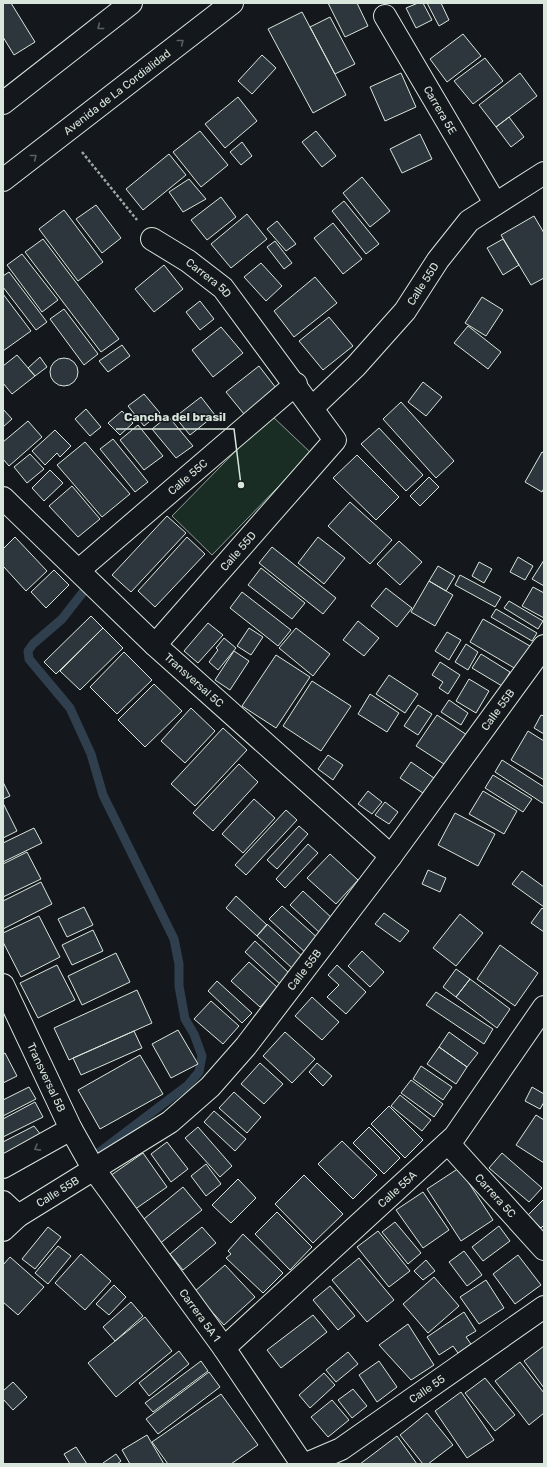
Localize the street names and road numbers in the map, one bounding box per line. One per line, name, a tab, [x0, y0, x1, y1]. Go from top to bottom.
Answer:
street label: Avenida de La Cordialidad	[61, 47, 173, 138]
street label: Carrera 5E	[421, 84, 459, 137]
street label: Carrera 5D	[183, 256, 234, 300]
street label: Calle 55D	[404, 260, 442, 308]
street label: Calle 55C	[165, 457, 210, 498]
street label: Calle 55D	[218, 529, 259, 574]
street label: Transversal 5C	[162, 651, 226, 710]
street label: Calle 55B	[479, 687, 517, 733]
street label: Calle 55B	[285, 947, 324, 993]
street label: Transversal 5B	[24, 1041, 68, 1114]
street label: Calle 55A	[375, 1168, 420, 1211]
street label: Carrera 5C	[472, 1171, 518, 1221]
street label: Calle 55B	[34, 1174, 82, 1210]
street label: Carrera 5A 1	[176, 1287, 223, 1344]
street label: Calle 55	[407, 1372, 448, 1406]

